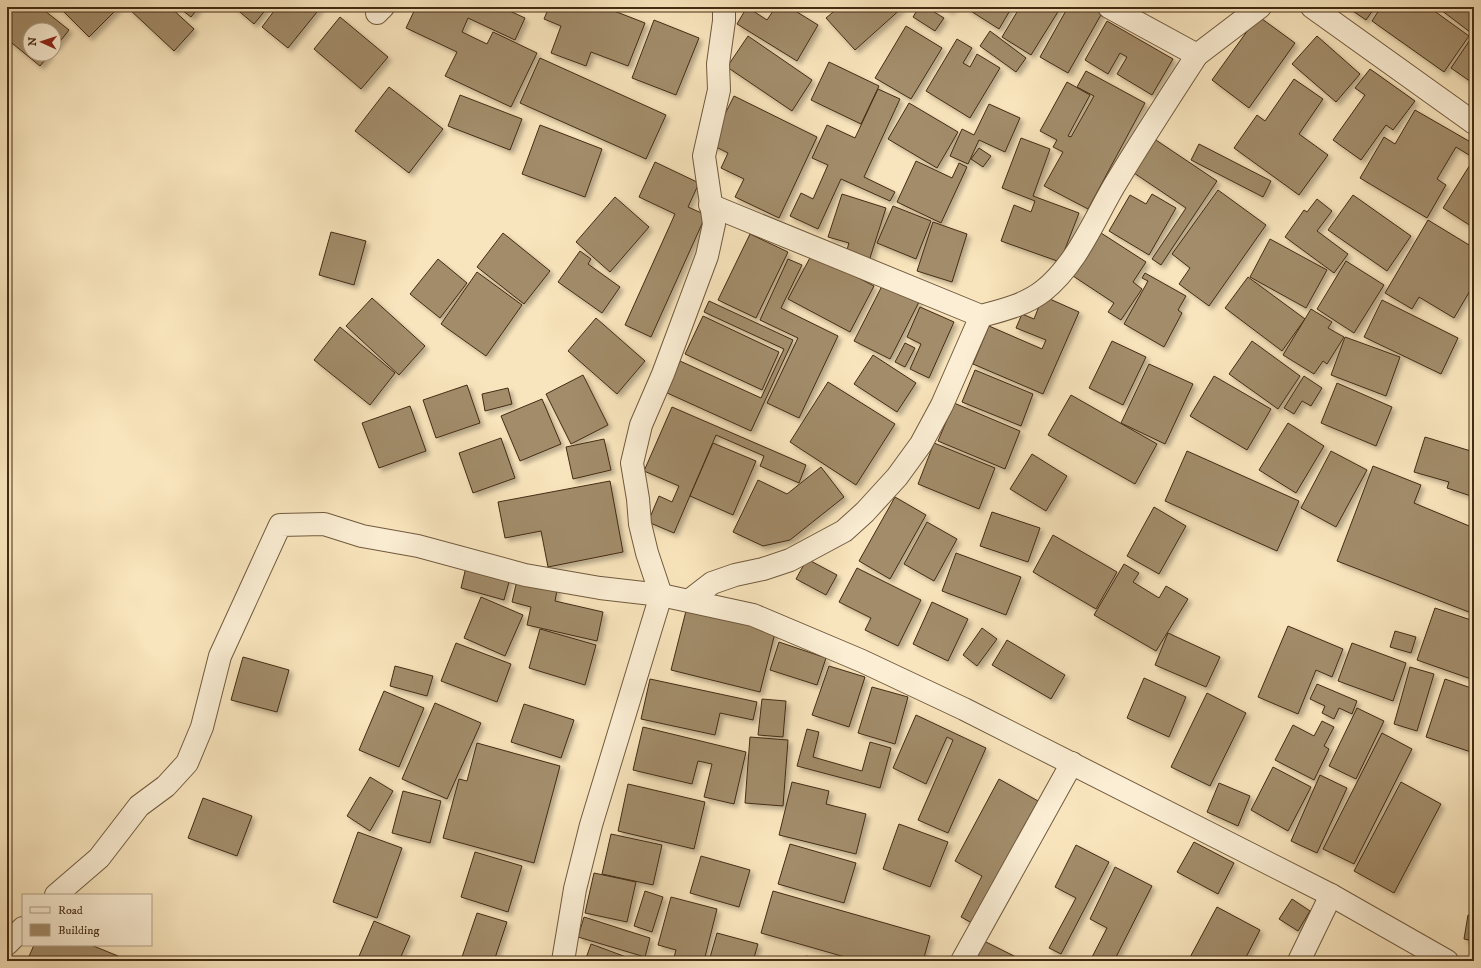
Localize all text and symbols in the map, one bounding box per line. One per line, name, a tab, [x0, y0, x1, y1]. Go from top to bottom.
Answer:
north arrow	[22, 22, 62, 62]
text: N	[26, 37, 40, 46]
legend	[22, 894, 152, 946]
text: Road	[58, 903, 83, 918]
text: Building	[58, 923, 99, 938]

